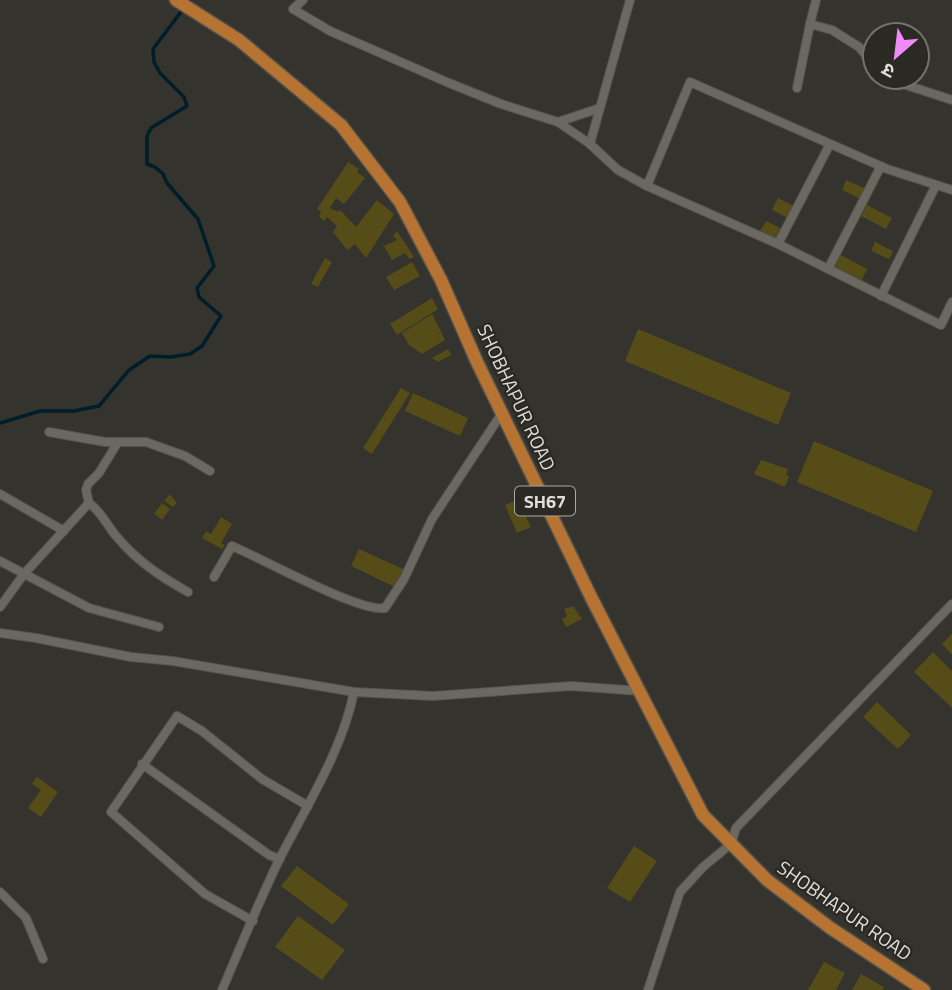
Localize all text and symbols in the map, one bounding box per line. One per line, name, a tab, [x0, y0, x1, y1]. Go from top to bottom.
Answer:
north arrow	[861, 21, 931, 91]
text: उ	[875, 56, 900, 87]
street label: SHOBHAPUR ROAD	[470, 319, 564, 475]
road number: SH67	[515, 486, 575, 516]
street label: SHOBHAPUR ROAD	[772, 853, 918, 967]

